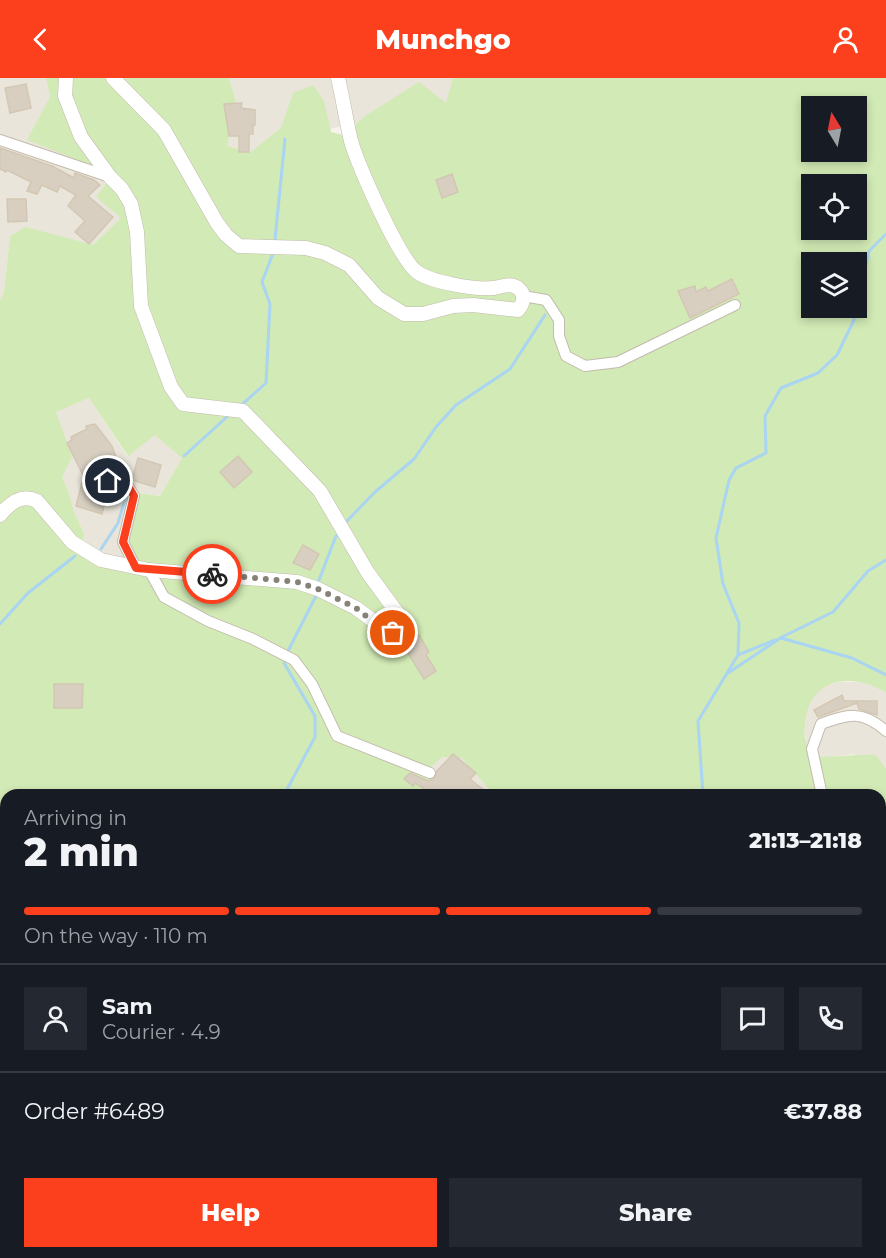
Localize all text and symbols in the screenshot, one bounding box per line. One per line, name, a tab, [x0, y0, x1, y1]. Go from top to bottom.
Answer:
icon: back	[24, 23, 57, 56]
text: Munchgo	[375, 23, 511, 56]
icon: person	[829, 23, 862, 56]
north arrow	[801, 96, 867, 162]
map controls	[801, 96, 867, 318]
button: locate	[801, 174, 867, 240]
button: layers	[801, 252, 867, 318]
pin	[82, 455, 133, 506]
icon: home	[91, 464, 124, 497]
courier	[182, 544, 242, 604]
icon: bike	[196, 558, 229, 591]
pin	[367, 607, 418, 658]
icon: bag	[376, 616, 409, 649]
text: Arriving in	[24, 806, 127, 830]
text: 21:13–21:18	[749, 827, 862, 854]
text: 2 min	[24, 828, 139, 876]
text: On the way · 110 m	[24, 924, 208, 948]
button: person	[24, 987, 87, 1050]
button: chat	[721, 987, 784, 1050]
button: phone	[799, 987, 862, 1050]
text: Sam	[102, 993, 153, 1020]
text: Courier · 4.9	[102, 1020, 221, 1044]
text: Order #6489	[24, 1098, 165, 1125]
text: €37.88	[784, 1098, 862, 1125]
button: Help	[24, 1178, 437, 1247]
button: Share	[449, 1178, 862, 1247]

